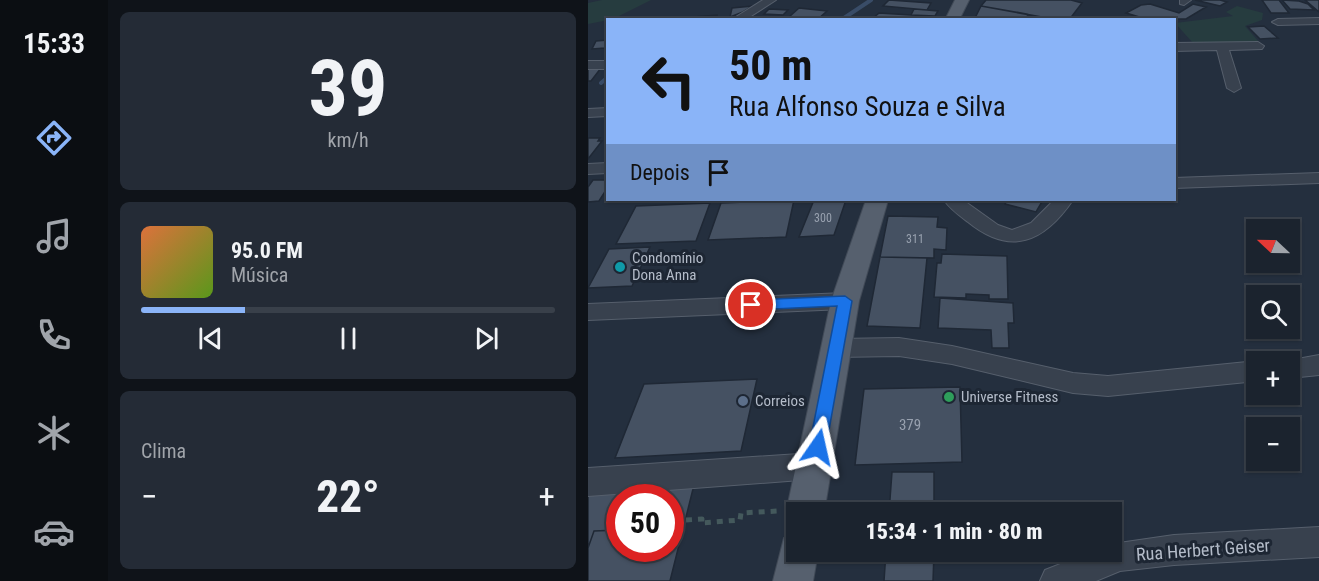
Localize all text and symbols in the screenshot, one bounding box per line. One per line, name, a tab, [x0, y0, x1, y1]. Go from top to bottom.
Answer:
text: 15:33	[23, 28, 85, 60]
text: 50 m	[729, 41, 812, 90]
icon: left	[630, 42, 708, 120]
text: 39	[309, 43, 387, 134]
text: Rua Alfonso Souza e Silva	[729, 91, 1006, 123]
icon: directions	[33, 117, 75, 159]
text: km/h	[327, 128, 369, 152]
icon: arrive	[702, 156, 735, 189]
text: Depois	[630, 160, 690, 185]
house number: 300	[814, 211, 832, 225]
icon: music	[33, 215, 75, 257]
north arrow	[1246, 219, 1300, 273]
map controls	[1246, 219, 1300, 471]
house number: 311	[906, 232, 924, 246]
text: 95.0 FM	[231, 238, 303, 263]
place label: Condomínio Dona Anna	[632, 249, 703, 284]
marker: Condomínio Dona Anna	[613, 260, 627, 274]
text: Música	[231, 263, 288, 287]
pin	[725, 279, 776, 330]
button: search	[1246, 285, 1300, 339]
icon: arrive	[734, 288, 767, 321]
icon: phone	[33, 314, 75, 356]
icon: previous	[194, 322, 227, 355]
icon: pause	[332, 322, 365, 355]
icon: next	[470, 322, 503, 355]
button: +	[1246, 351, 1300, 405]
place label: Universe Fitness	[961, 388, 1059, 406]
marker: Universe Fitness	[942, 390, 956, 404]
place label: Correios	[755, 392, 805, 410]
marker: Correios	[736, 394, 750, 408]
icon: climate	[33, 412, 75, 454]
position arrow	[786, 415, 850, 479]
house number: 379	[899, 416, 921, 434]
button: −	[1246, 417, 1300, 471]
text: Clima	[141, 439, 186, 463]
text: 22°	[316, 470, 380, 523]
text: −	[141, 477, 158, 516]
text: +	[539, 477, 555, 516]
speed limit sign: 50	[606, 484, 684, 562]
icon: car	[33, 511, 75, 553]
text: 15:34 · 1 min · 80 m	[866, 519, 1042, 544]
street label: Rua Herbert Geiser	[1135, 534, 1271, 565]

